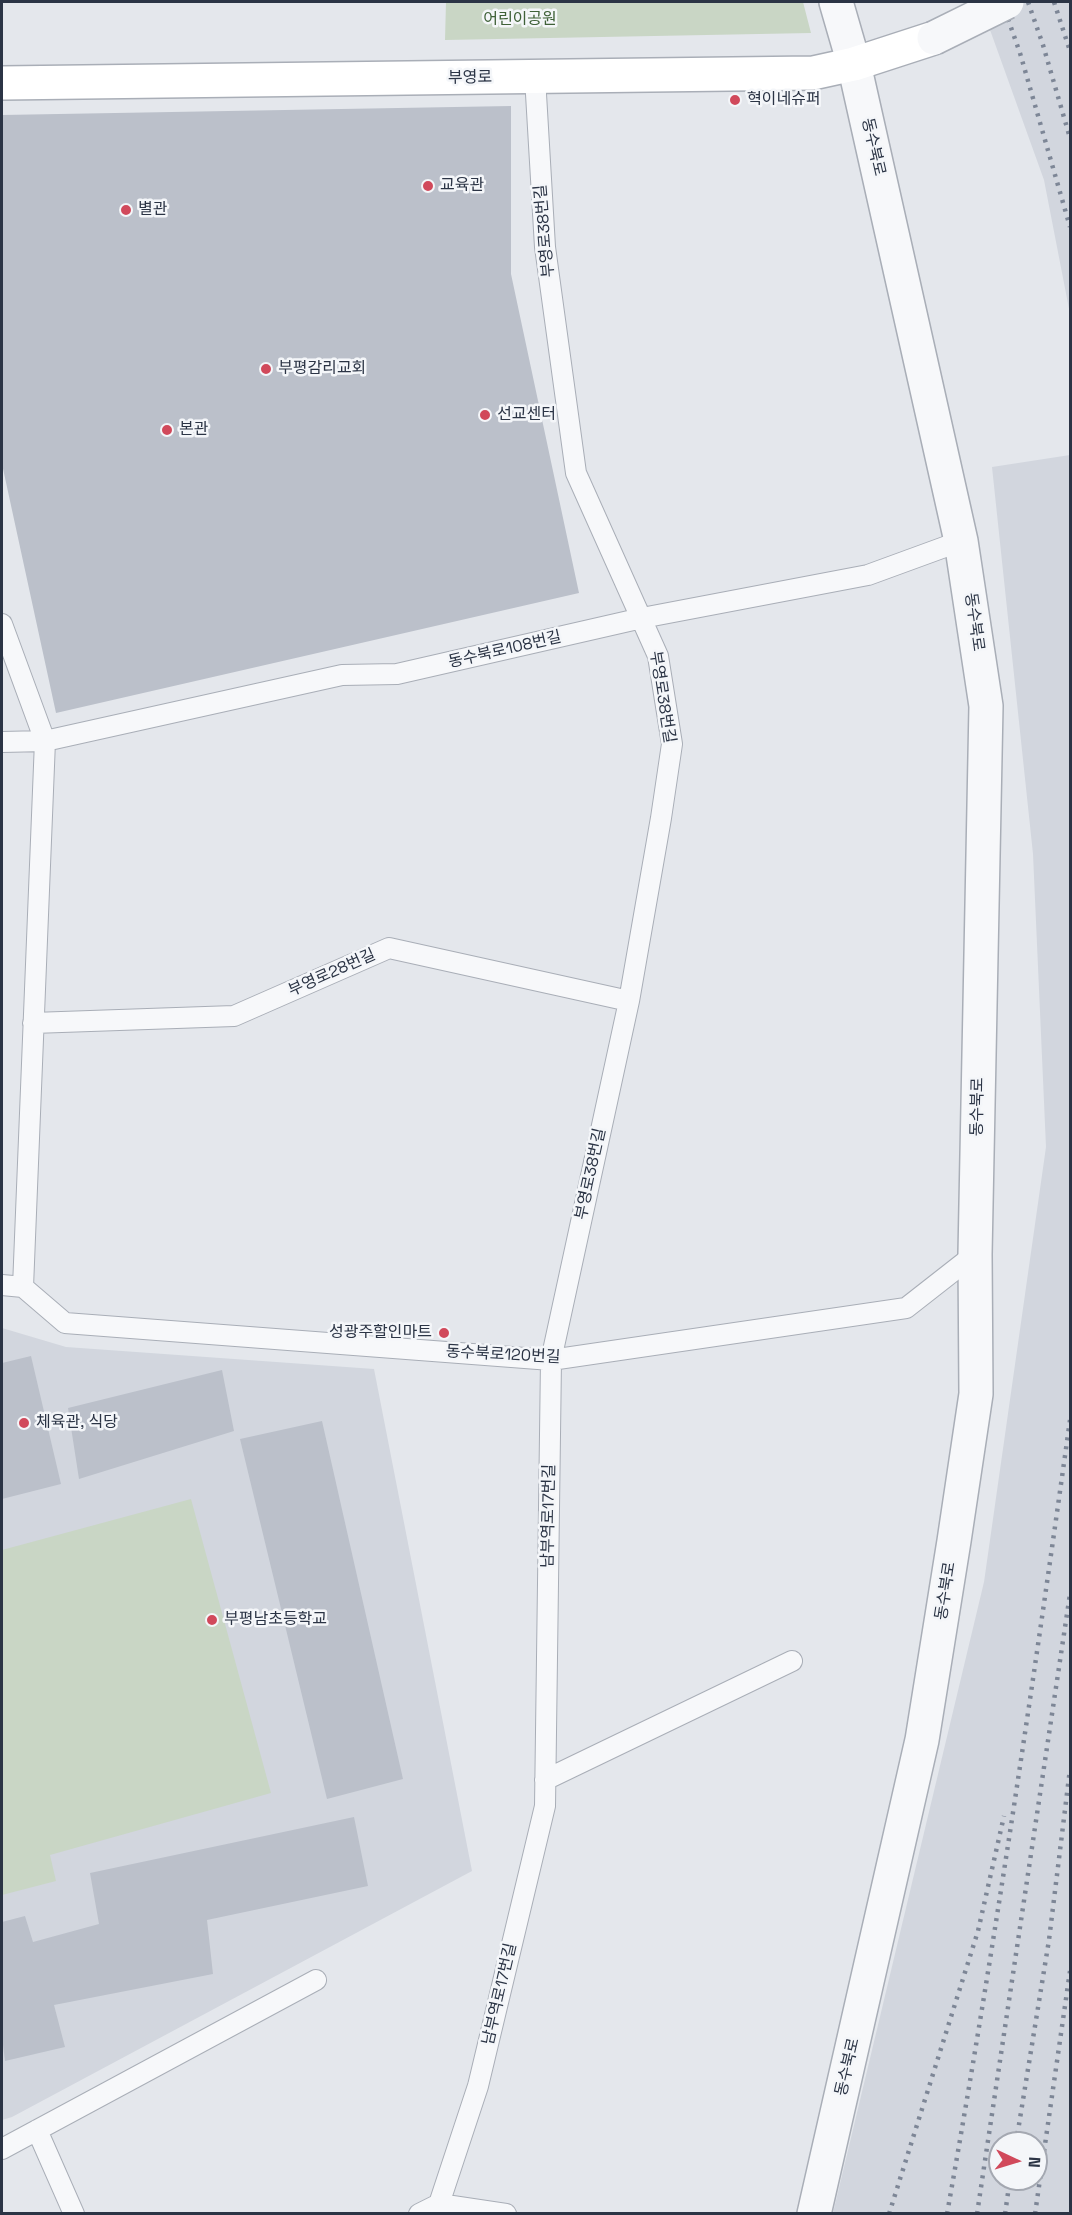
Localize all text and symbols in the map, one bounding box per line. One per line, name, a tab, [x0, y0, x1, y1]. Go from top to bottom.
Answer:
park label: 어린이공원	[483, 10, 557, 30]
street label: 부영로	[448, 68, 492, 88]
place label: 혁이네슈퍼	[747, 90, 821, 110]
marker: 혁이네슈퍼	[728, 93, 742, 107]
street label: 동수북로	[857, 116, 889, 178]
place label: 교육관	[440, 176, 484, 196]
marker: 교육관	[421, 179, 435, 193]
street label: 부영로38번길	[531, 184, 559, 278]
place label: 별관	[138, 200, 167, 220]
marker: 별관	[119, 203, 133, 217]
place label: 부평감리교회	[278, 359, 366, 379]
marker: 부평감리교회	[259, 362, 273, 376]
place label: 선교센터	[497, 405, 556, 425]
marker: 선교센터	[478, 408, 492, 422]
place label: 본관	[179, 420, 208, 440]
marker: 본관	[160, 423, 174, 437]
street label: 동수북로	[960, 592, 988, 652]
street label: 동수북로108번길	[447, 628, 563, 672]
street label: 부영로38번길	[645, 649, 679, 745]
street label: 부영로28번길	[286, 945, 378, 1001]
street label: 동수북로	[968, 1077, 988, 1137]
street label: 부영로38번길	[572, 1126, 610, 1222]
place label: 성광주할인마트	[329, 1323, 432, 1343]
marker: 성광주할인마트	[437, 1326, 451, 1340]
street label: 동수북로120번길	[445, 1342, 561, 1368]
place label: 체육관, 식당	[36, 1413, 118, 1433]
marker: 체육관, 식당	[17, 1416, 31, 1430]
street label: 남부역로17번길	[538, 1464, 560, 1568]
street label: 동수북로	[932, 1560, 960, 1622]
place label: 부평남초등학교	[224, 1610, 327, 1630]
marker: 부평남초등학교	[205, 1613, 219, 1627]
street label: 남부역로17번길	[479, 1941, 521, 2047]
street label: 동수북로	[832, 2036, 864, 2098]
north arrow	[988, 2131, 1048, 2191]
text: N	[1024, 2156, 1045, 2168]

